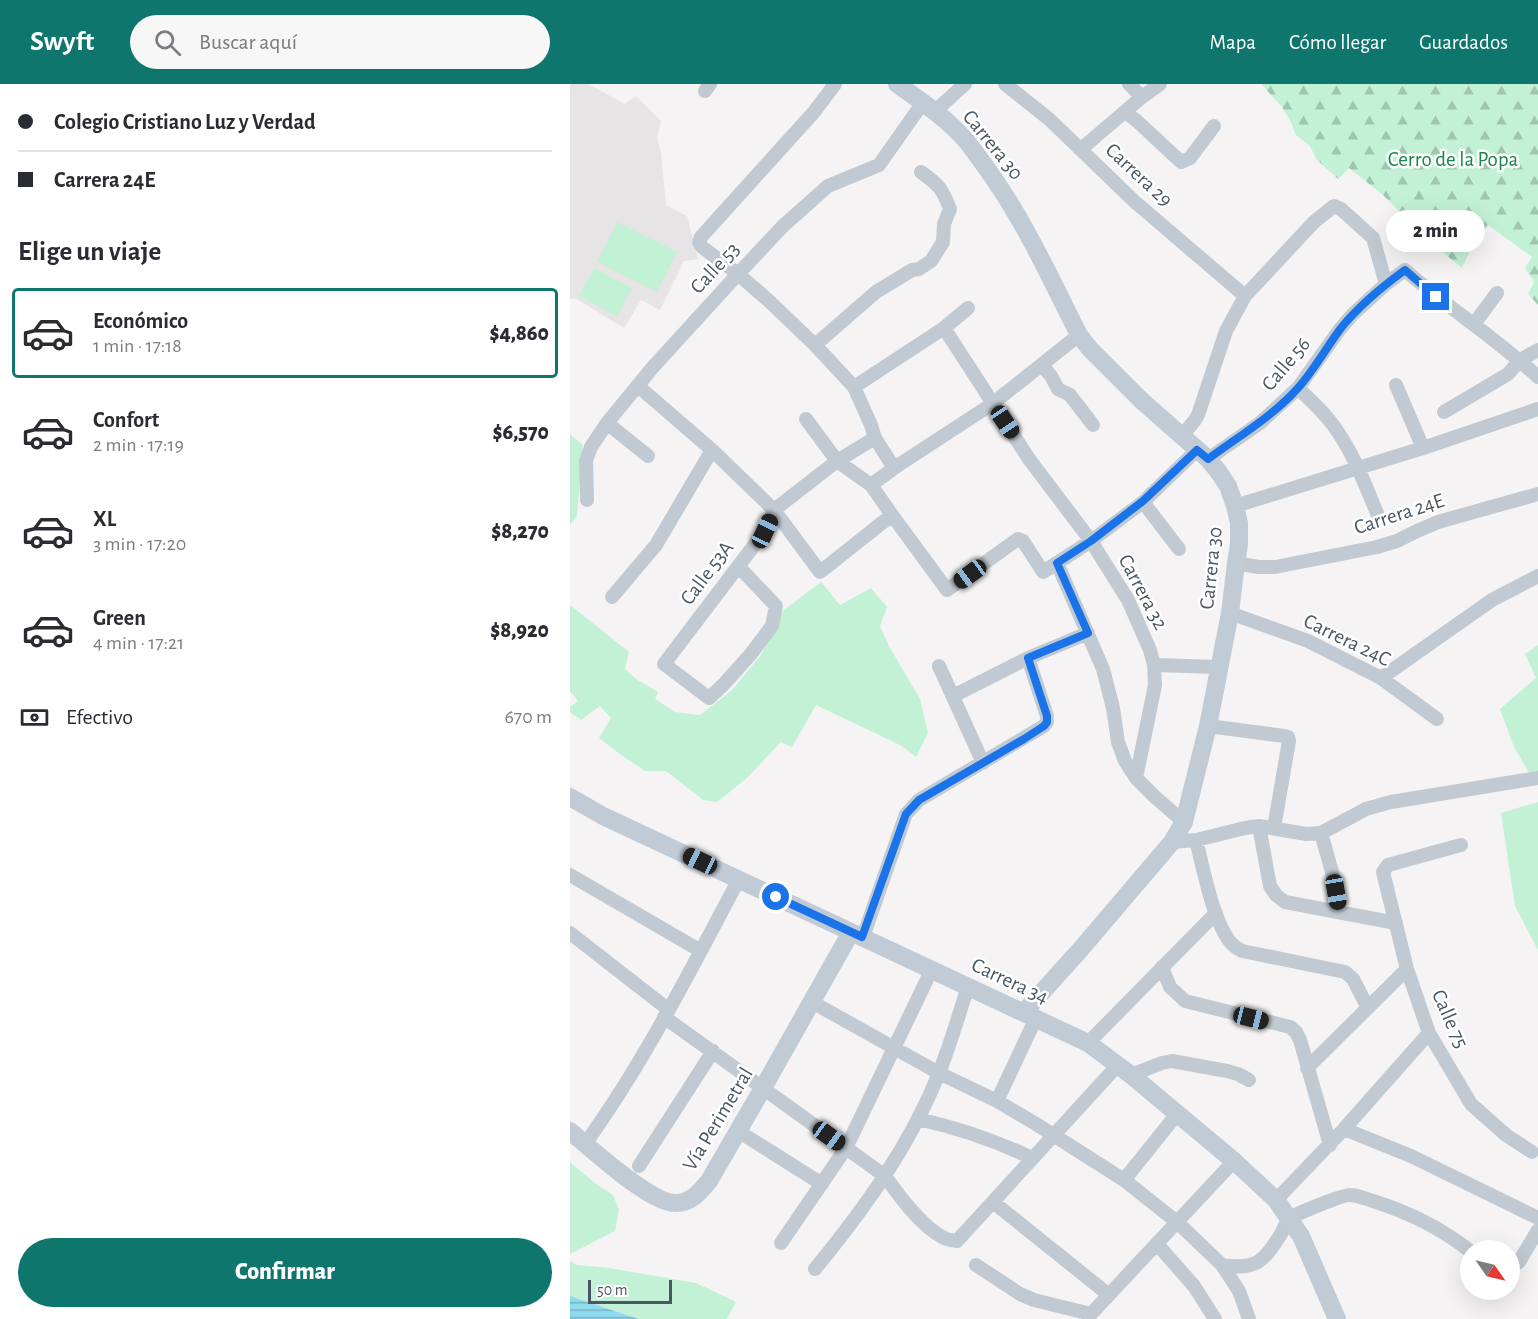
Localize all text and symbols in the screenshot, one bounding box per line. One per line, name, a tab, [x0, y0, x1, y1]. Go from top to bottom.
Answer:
search box	[130, 15, 550, 69]
icon: search	[151, 26, 184, 59]
text: Swyft	[30, 28, 94, 56]
text: Buscar aquí	[199, 31, 297, 53]
text: Mapa	[1210, 32, 1256, 53]
text: Cómo llegar	[1289, 32, 1386, 53]
text: Guardados	[1419, 32, 1508, 53]
street label: Carrera 30	[959, 106, 1027, 184]
text: Colegio Cristiano Luz y Verdad	[54, 111, 316, 133]
street label: Carrera 29	[1102, 139, 1176, 211]
park label: Cerro de la Popa	[1388, 149, 1519, 170]
text: Carrera 24E	[54, 169, 156, 191]
callout: 2 min	[1386, 210, 1486, 252]
text: 2 min	[1413, 221, 1458, 241]
text: Elige un viaje	[18, 238, 161, 265]
street label: Calle 53	[686, 238, 744, 298]
route end	[1422, 283, 1449, 310]
icon: car	[21, 306, 75, 360]
text: Económico	[93, 310, 188, 332]
text: $4,860	[489, 322, 549, 344]
street label: Calle 56	[1258, 333, 1314, 395]
text: 1 min · 17:18	[93, 336, 182, 356]
car	[987, 402, 1023, 442]
icon: car	[21, 405, 75, 459]
text: Confort	[93, 409, 159, 431]
text: $6,570	[492, 421, 549, 443]
text: 2 min · 17:19	[93, 435, 184, 455]
street label: Carrera 24E	[1351, 490, 1447, 538]
icon: car	[21, 504, 75, 558]
text: XL	[93, 508, 116, 530]
car	[749, 511, 781, 551]
text: $8,270	[491, 520, 549, 542]
street label: Carrera 30	[1196, 526, 1226, 610]
text: 3 min · 17:20	[93, 534, 186, 554]
street label: Calle 53A	[676, 537, 738, 609]
street label: Carrera 32	[1115, 551, 1171, 633]
car	[950, 556, 990, 592]
icon: car	[21, 603, 75, 657]
text: Green	[93, 607, 146, 629]
street label: Carrera 24C	[1300, 610, 1394, 670]
text: $8,920	[490, 619, 549, 641]
text: 4 min · 17:21	[93, 633, 184, 653]
icon: cash	[18, 701, 51, 734]
text: Efectivo	[66, 706, 133, 728]
text: 670 m	[504, 707, 552, 727]
car	[680, 845, 720, 877]
car	[1324, 873, 1348, 911]
route start	[762, 883, 789, 910]
street label: Carrera 34	[968, 954, 1052, 1008]
street label: Calle 75	[1428, 987, 1472, 1051]
car	[1231, 1005, 1271, 1031]
street label: Vía Perimetral	[679, 1064, 757, 1174]
car	[809, 1118, 849, 1154]
button: Confirmar	[18, 1238, 552, 1307]
north arrow	[1460, 1240, 1520, 1300]
map controls	[1460, 1240, 1520, 1300]
scale bar	[588, 1277, 672, 1304]
text: 50 m	[597, 1282, 628, 1298]

